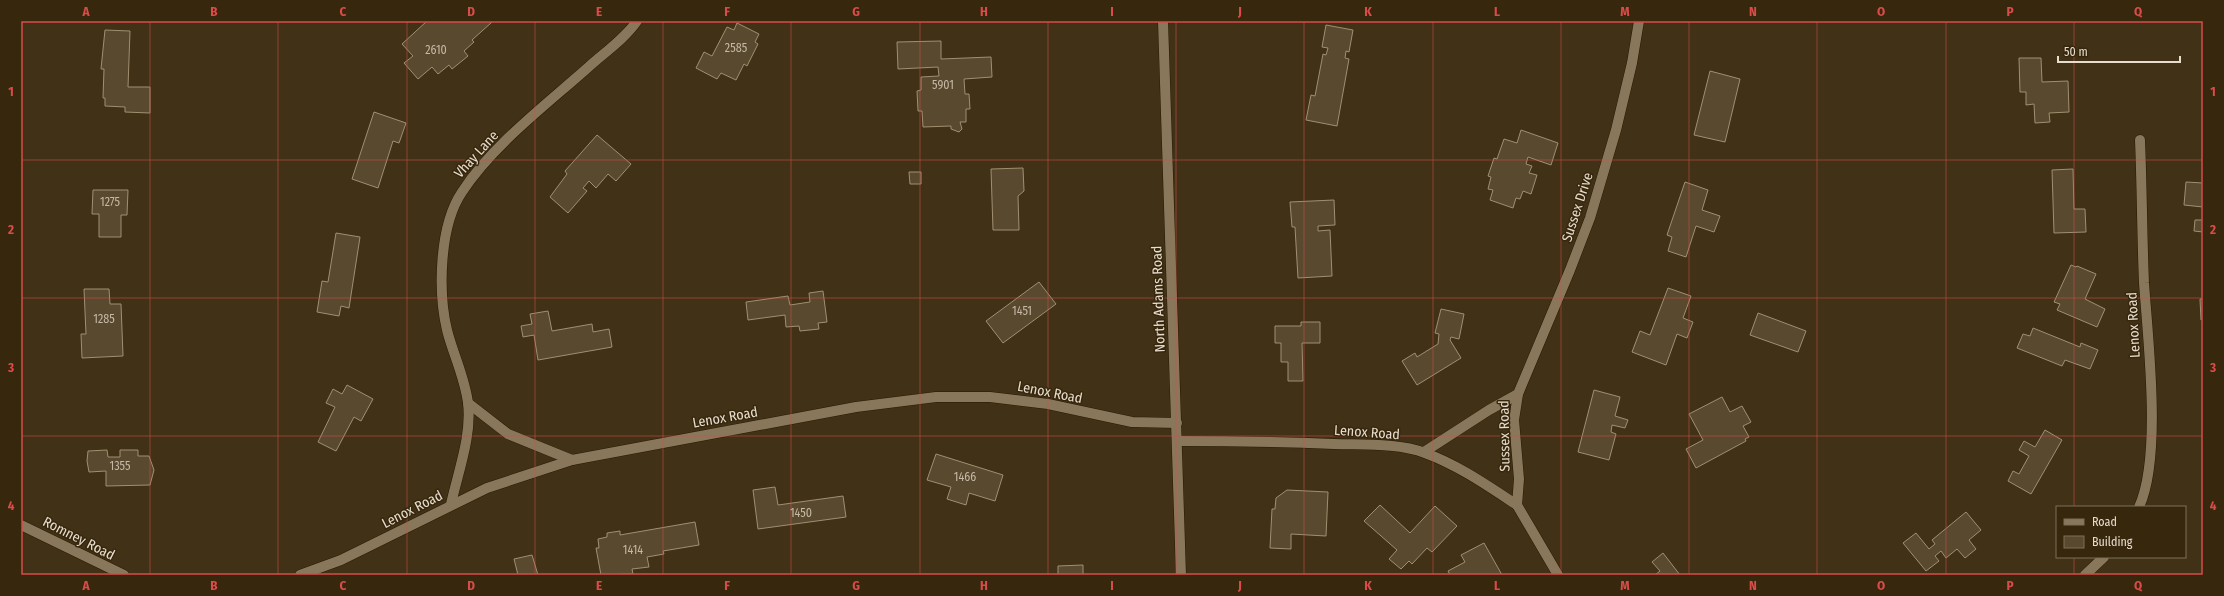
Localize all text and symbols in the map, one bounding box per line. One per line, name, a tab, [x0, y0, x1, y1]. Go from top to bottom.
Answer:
text: A	[81, 4, 90, 19]
text: B	[210, 4, 218, 19]
text: C	[340, 4, 347, 19]
text: D	[467, 4, 475, 19]
text: E	[596, 4, 602, 19]
text: F	[724, 4, 730, 19]
text: G	[852, 4, 860, 19]
text: H	[980, 4, 988, 19]
text: I	[1110, 4, 1114, 19]
text: J	[1237, 4, 1242, 19]
text: K	[1364, 4, 1372, 19]
text: L	[1494, 4, 1500, 19]
text: M	[1620, 4, 1630, 19]
text: N	[1749, 4, 1757, 19]
text: O	[1877, 4, 1885, 19]
text: P	[2006, 4, 2014, 19]
text: Q	[2134, 4, 2143, 19]
scale bar	[2058, 38, 2180, 64]
house number: 2585	[725, 41, 748, 55]
house number: 2610	[425, 43, 447, 57]
text: 50 m	[2064, 45, 2088, 59]
house number: 5901	[932, 78, 954, 92]
text: 1	[8, 84, 14, 99]
text: 1	[2210, 84, 2216, 99]
street label: Vhay Lane	[451, 127, 502, 182]
street label: Sussex Drive	[1558, 170, 1597, 244]
house number: 1275	[100, 195, 121, 209]
text: 2	[7, 222, 14, 237]
text: 2	[2209, 222, 2216, 237]
street label: North Adams Road	[1148, 245, 1169, 353]
street label: Lenox Road	[2123, 292, 2144, 358]
house number: 1451	[1012, 304, 1032, 318]
house number: 1285	[93, 312, 115, 326]
text: 3	[7, 360, 14, 375]
text: 3	[2209, 360, 2216, 375]
street label: Lenox Road	[1016, 378, 1084, 407]
street label: Sussex Road	[1495, 400, 1514, 472]
street label: Lenox Road	[691, 403, 759, 432]
street label: Lenox Road	[1334, 422, 1400, 443]
house number: 1355	[109, 459, 131, 473]
house number: 1466	[954, 470, 976, 484]
street label: Lenox Road	[379, 487, 445, 532]
text: 4	[8, 498, 15, 513]
text: 4	[2210, 498, 2217, 513]
house number: 1450	[790, 506, 812, 520]
legend	[2056, 506, 2186, 558]
street label: Romney Road	[40, 513, 118, 564]
text: Road	[2092, 515, 2117, 529]
text: Building	[2092, 535, 2133, 549]
house number: 1414	[623, 543, 643, 557]
text: A	[81, 578, 90, 593]
text: B	[210, 578, 218, 593]
text: C	[340, 578, 347, 593]
text: D	[467, 578, 475, 593]
text: E	[596, 578, 602, 593]
text: F	[724, 578, 730, 593]
text: G	[852, 578, 860, 593]
text: H	[980, 578, 988, 593]
text: I	[1110, 578, 1114, 593]
text: J	[1237, 578, 1242, 593]
text: K	[1364, 578, 1372, 593]
text: L	[1494, 578, 1500, 593]
text: M	[1620, 578, 1630, 593]
text: N	[1749, 578, 1757, 593]
text: O	[1877, 578, 1885, 593]
text: P	[2006, 578, 2014, 593]
text: Q	[2134, 578, 2143, 593]

